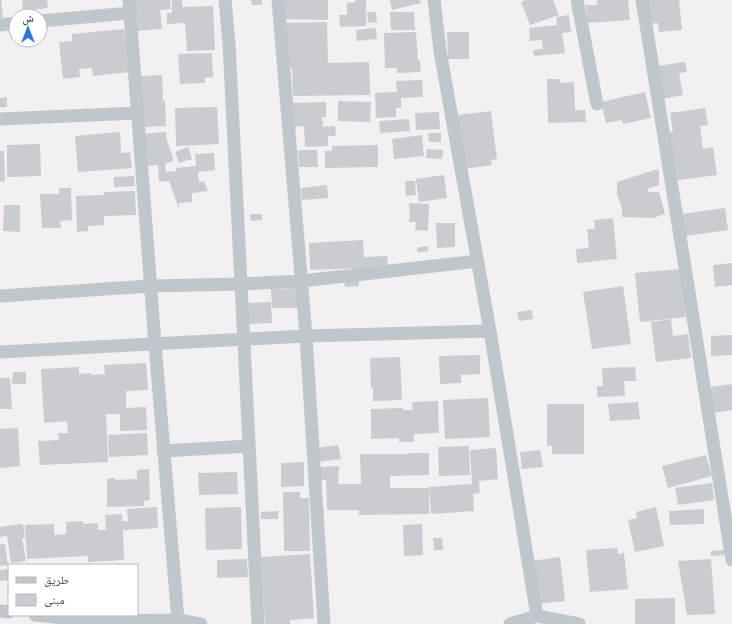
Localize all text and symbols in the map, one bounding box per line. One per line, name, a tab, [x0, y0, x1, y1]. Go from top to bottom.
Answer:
north arrow	[8, 8, 48, 48]
text: ش	[22, 13, 34, 26]
legend	[8, 564, 138, 616]
text: طريق	[44, 574, 69, 587]
text: مبنى	[44, 594, 65, 607]

